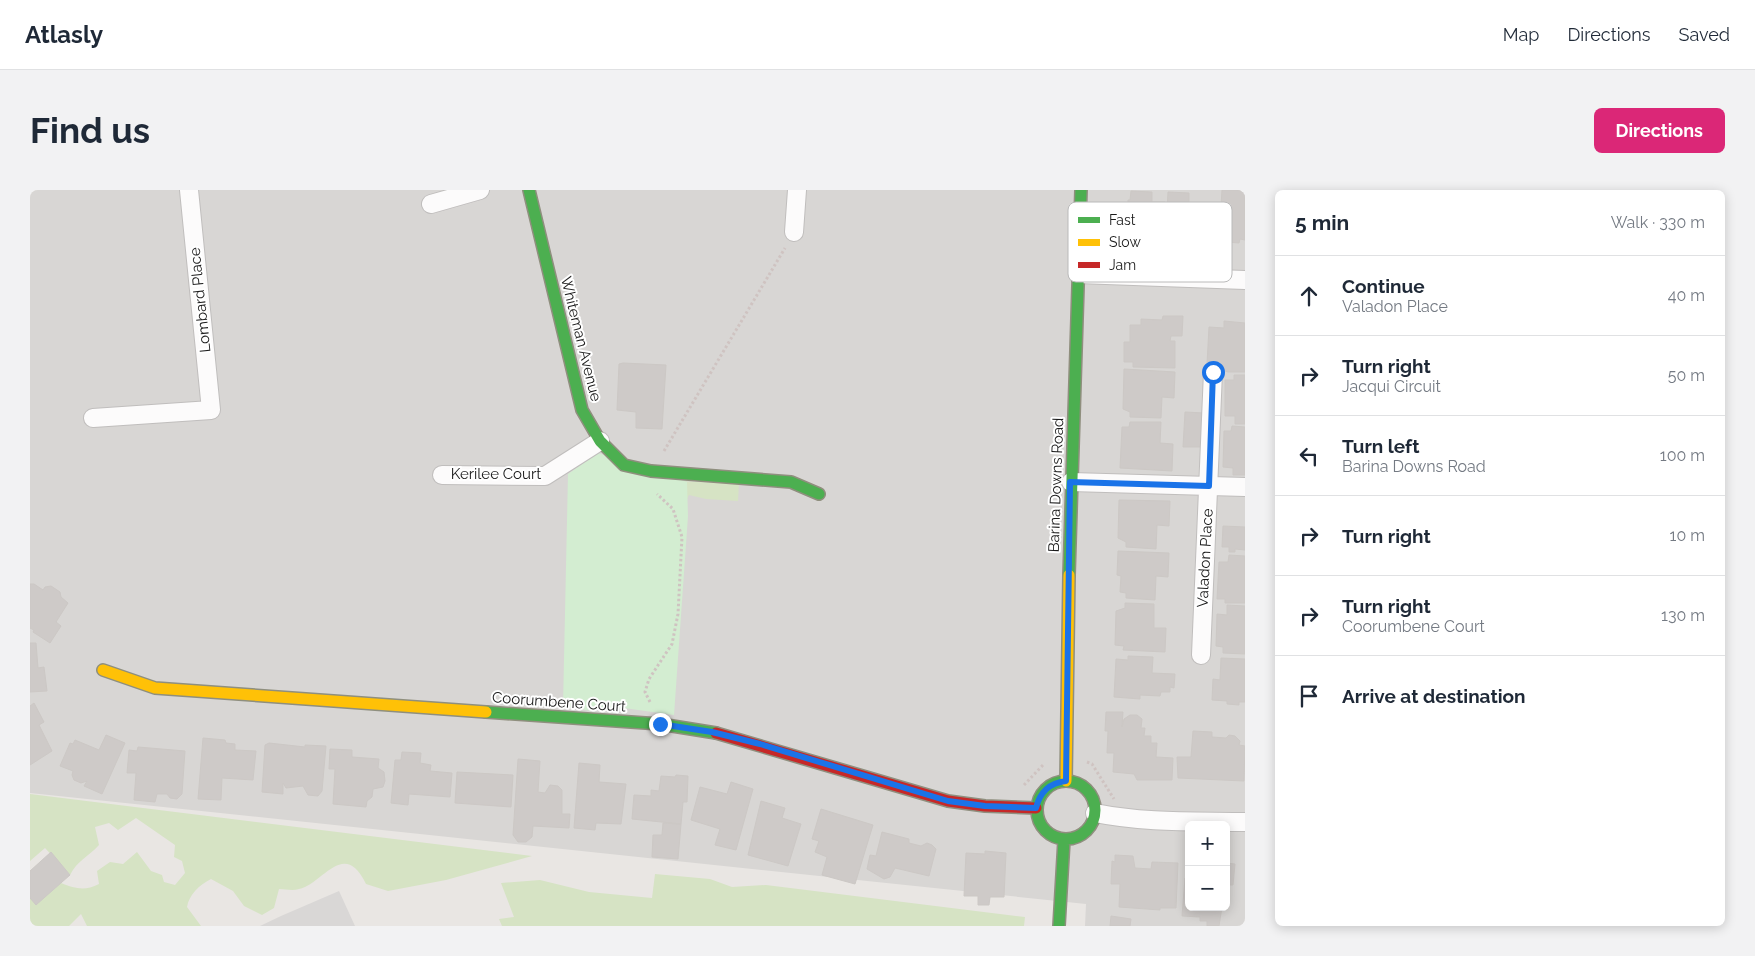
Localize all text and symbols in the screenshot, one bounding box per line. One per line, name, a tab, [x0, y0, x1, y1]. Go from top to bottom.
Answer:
text: Atlasly	[25, 20, 103, 49]
text: Map	[1503, 24, 1539, 45]
text: Directions	[1567, 24, 1651, 45]
text: Saved	[1679, 24, 1730, 45]
button: Directions	[1594, 108, 1725, 153]
text: Find us	[30, 110, 150, 151]
legend	[1068, 202, 1232, 282]
text: 5 min	[1295, 210, 1349, 235]
text: Fast	[1109, 212, 1136, 228]
text: Walk · 330 m	[1611, 213, 1705, 232]
text: Slow	[1109, 234, 1141, 250]
street label: Lombard Place	[186, 246, 214, 353]
text: Jam	[1109, 257, 1136, 273]
street label: Whiteman Avenue	[557, 275, 605, 404]
text: Continue	[1342, 275, 1425, 297]
icon: ahead	[1295, 282, 1323, 310]
text: 40 m	[1668, 286, 1705, 305]
text: Valadon Place	[1342, 297, 1448, 316]
text: Turn right	[1342, 355, 1431, 377]
route start	[1202, 361, 1225, 384]
icon: right	[1295, 362, 1323, 390]
text: 50 m	[1668, 366, 1705, 385]
text: Jacqui Circuit	[1342, 377, 1441, 396]
street label: Barina Downs Road	[1045, 417, 1067, 553]
text: Turn left	[1342, 435, 1419, 457]
icon: left	[1295, 442, 1323, 470]
text: 100 m	[1660, 446, 1705, 465]
text: Barina Downs Road	[1342, 457, 1486, 476]
street label: Kerilee Court	[451, 465, 541, 483]
street label: Valadon Place	[1193, 508, 1217, 608]
icon: right	[1295, 522, 1323, 550]
text: Turn right	[1342, 525, 1431, 547]
text: 10 m	[1670, 526, 1705, 545]
text: Turn right	[1342, 595, 1431, 617]
icon: right	[1295, 602, 1323, 630]
text: 130 m	[1661, 606, 1705, 625]
text: Coorumbene Court	[1342, 617, 1485, 636]
icon: arrive	[1295, 682, 1323, 710]
text: Arrive at destination	[1342, 685, 1526, 707]
street label: Coorumbene Court	[492, 688, 626, 716]
route end	[649, 713, 672, 736]
map controls	[1185, 821, 1230, 911]
button: +	[1185, 821, 1230, 866]
button: −	[1185, 866, 1230, 911]

